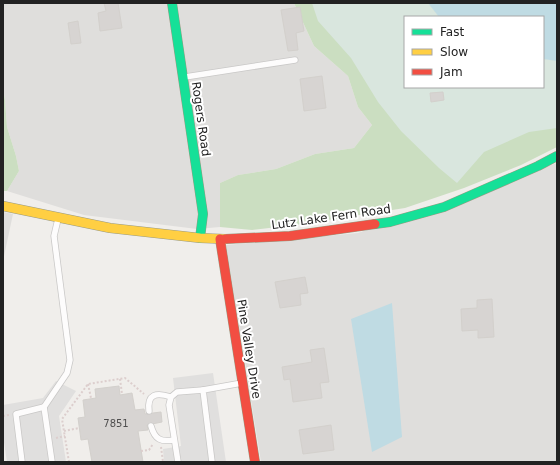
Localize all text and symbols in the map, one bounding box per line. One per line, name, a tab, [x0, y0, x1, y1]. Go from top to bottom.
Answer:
legend	[404, 16, 544, 88]
text: Fast	[440, 25, 464, 39]
text: Slow	[440, 45, 468, 59]
text: Jam	[439, 65, 463, 79]
street label: Rogers Road	[189, 81, 213, 157]
street label: Lutz Lake Fern Road	[270, 202, 392, 232]
street label: Pine Valley Drive	[234, 298, 264, 400]
house number: 7851	[103, 418, 129, 429]

